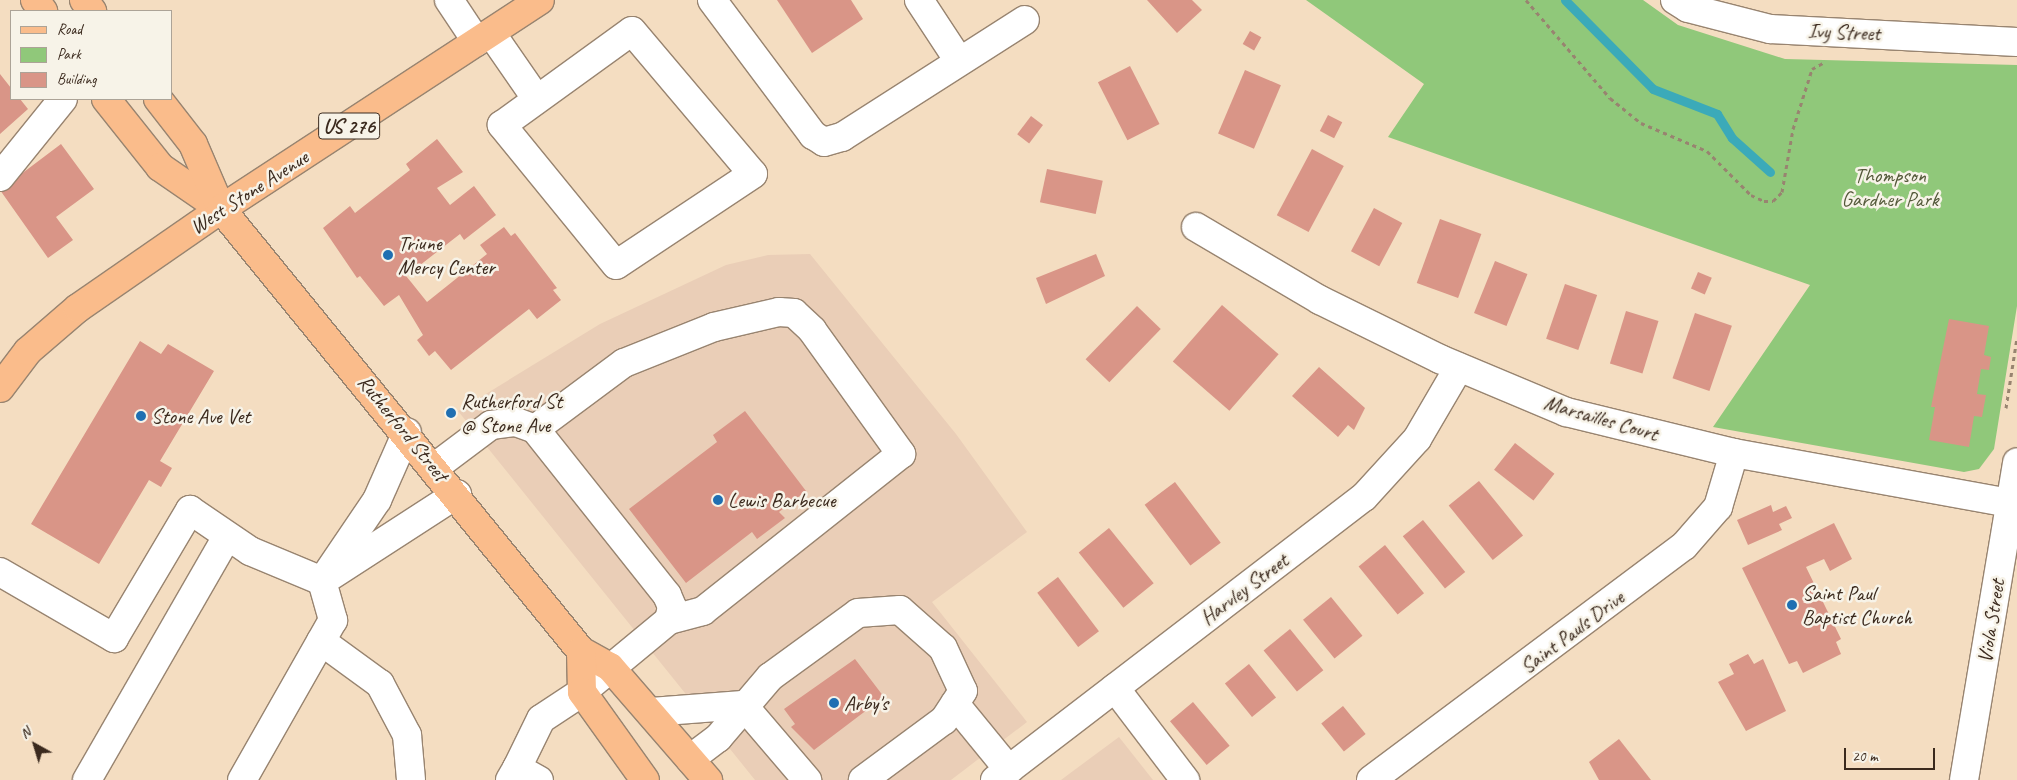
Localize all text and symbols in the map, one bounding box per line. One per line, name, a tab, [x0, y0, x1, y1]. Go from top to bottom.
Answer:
legend	[10, 10, 172, 100]
street label: Ivy Street	[1807, 18, 1881, 46]
text: Road	[57, 20, 82, 39]
text: Park	[57, 45, 81, 64]
text: Building	[57, 70, 96, 89]
road number: US 276	[318, 108, 380, 144]
street label: West Stone Avenue	[185, 144, 313, 240]
park label: Thompson Gardner Park	[1841, 162, 1939, 212]
place label: Triune Mercy Center	[398, 230, 495, 280]
marker: Triune Mercy Center	[382, 249, 394, 261]
street label: Rutherford Street	[352, 370, 454, 486]
place label: Rutherford St @ Stone Ave	[461, 388, 562, 438]
street label: Marsailles Court	[1541, 390, 1661, 446]
place label: Stone Ave Vet	[151, 403, 250, 429]
marker: Rutherford St @ Stone Ave	[445, 407, 457, 419]
marker: Stone Ave Vet	[135, 410, 147, 422]
place label: Lewis Barbecue	[728, 487, 837, 513]
marker: Lewis Barbecue	[712, 494, 724, 506]
street label: Harvley Street	[1195, 548, 1293, 630]
street label: Viola Street	[1972, 577, 2010, 665]
place label: Saint Paul Baptist Church	[1802, 580, 1913, 630]
street label: Saint Pauls Drive	[1515, 585, 1629, 679]
marker: Saint Paul Baptist Church	[1786, 599, 1798, 611]
place label: Arby's	[844, 690, 888, 716]
marker: Arby's	[828, 697, 840, 709]
north arrow	[10, 720, 60, 770]
text: N	[17, 724, 34, 742]
scale bar	[1847, 738, 1938, 770]
text: 20 m	[1852, 747, 1878, 766]

